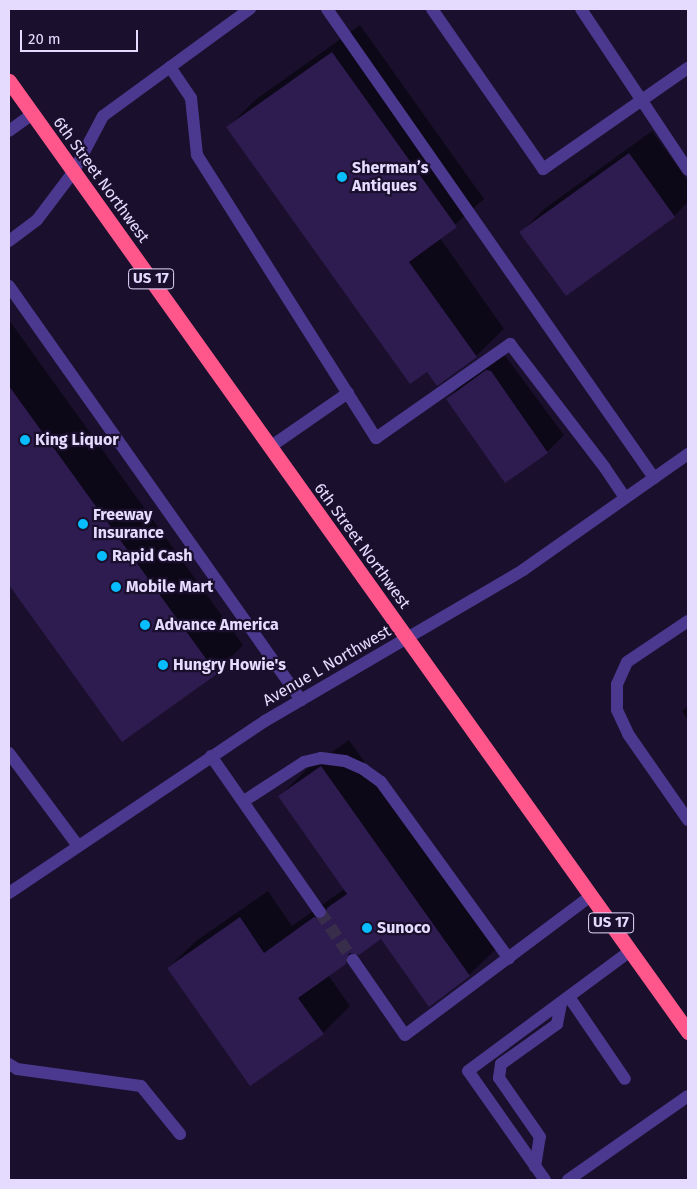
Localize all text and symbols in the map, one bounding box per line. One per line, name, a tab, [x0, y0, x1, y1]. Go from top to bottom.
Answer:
scale bar	[22, 20, 140, 52]
text: 20 m	[28, 30, 61, 48]
street label: 6th Street Northwest	[49, 113, 153, 247]
place label: Sherman’s Antiques	[352, 158, 428, 196]
marker: Sherman’s Antiques	[336, 171, 348, 183]
road number: US 17	[127, 266, 175, 292]
place label: King Liquor	[35, 430, 119, 450]
marker: King Liquor	[19, 434, 31, 446]
street label: 6th Street Northwest	[310, 479, 414, 613]
place label: Freeway Insurance	[93, 505, 164, 543]
marker: Freeway Insurance	[77, 518, 89, 530]
place label: Rapid Cash	[112, 546, 193, 566]
marker: Rapid Cash	[96, 550, 108, 562]
place label: Mobile Mart	[126, 577, 213, 597]
marker: Mobile Mart	[110, 581, 122, 593]
place label: Advance America	[155, 615, 279, 635]
marker: Advance America	[139, 619, 151, 631]
street label: Avenue L Northwest	[260, 622, 394, 710]
place label: Hungry Howie's	[173, 655, 286, 675]
marker: Hungry Howie's	[157, 659, 169, 671]
road number: US 17	[587, 910, 635, 936]
place label: Sunoco	[377, 918, 431, 938]
marker: Sunoco	[361, 922, 373, 934]

